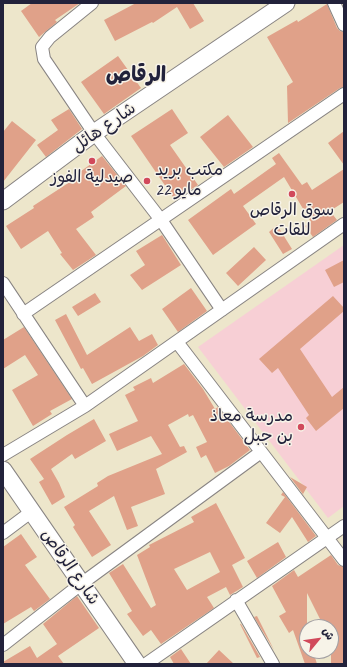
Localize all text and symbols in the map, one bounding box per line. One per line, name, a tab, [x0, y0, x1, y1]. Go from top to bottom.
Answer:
district label: الرقاص	[106, 62, 166, 88]
street label: شارع هائل	[68, 99, 140, 157]
marker: صيدلية الفوز	[87, 156, 97, 166]
place label: مكتب بريد 22 مايو	[155, 161, 223, 201]
place label: صيدلية الفوز	[51, 168, 133, 188]
marker: مكتب بريد 22 مايو	[142, 176, 152, 186]
marker: سوق الرقاص للقات	[287, 189, 297, 199]
place label: سوق الرقاص للقات	[250, 201, 334, 241]
place label: مدرسة معاذ بن جبل	[210, 407, 293, 447]
marker: مدرسة معاذ بن جبل	[296, 422, 306, 432]
street label: شارع الرقاص	[36, 525, 104, 609]
north arrow	[299, 619, 339, 659]
text: ش	[320, 625, 338, 642]

